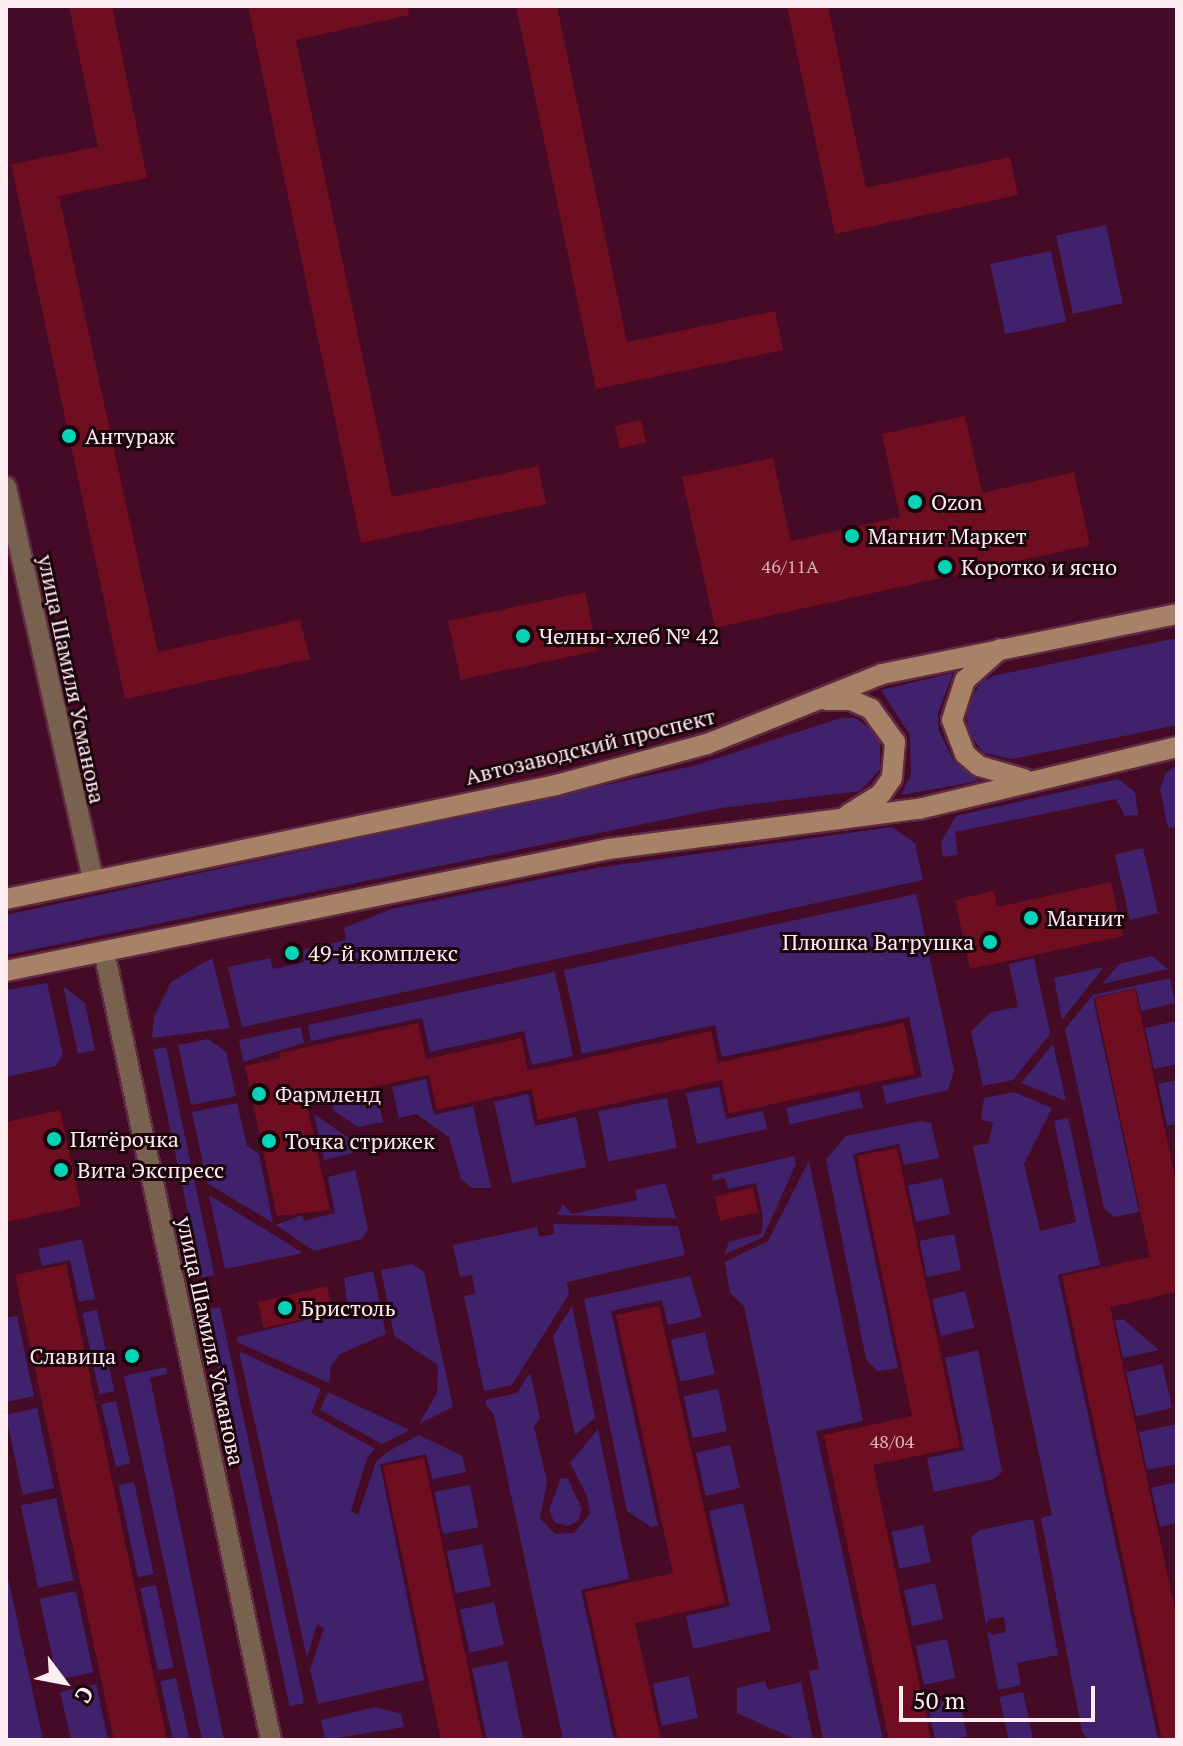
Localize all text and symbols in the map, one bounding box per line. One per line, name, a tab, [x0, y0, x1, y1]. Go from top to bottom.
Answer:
place label: Антураж	[85, 423, 175, 449]
marker: Антураж	[60, 427, 78, 445]
place label: Ozon	[931, 489, 983, 515]
marker: Ozon	[906, 493, 924, 511]
place label: Магнит Маркет	[868, 523, 1027, 549]
marker: Магнит Маркет	[843, 527, 861, 545]
street label: улица Шамиля Усманова	[33, 552, 111, 806]
place label: Коротко и ясно	[961, 554, 1117, 580]
house number: 46/11А	[762, 555, 818, 577]
marker: Коротко и ясно	[936, 558, 954, 576]
place label: Челны-хлеб № 42	[539, 623, 719, 649]
marker: Челны-хлеб № 42	[514, 627, 532, 645]
street label: Автозаводский проспект	[462, 702, 718, 790]
place label: Магнит	[1047, 905, 1125, 931]
marker: Магнит	[1022, 909, 1040, 927]
place label: Плюшка Ватрушка	[782, 929, 974, 955]
marker: Плюшка Ватрушка	[981, 933, 999, 951]
place label: 49-й комплекс	[308, 940, 458, 966]
marker: 49-й комплекс	[283, 944, 301, 962]
place label: Фармленд	[275, 1081, 381, 1107]
marker: Фармленд	[250, 1085, 268, 1103]
place label: Пятёрочка	[70, 1126, 179, 1152]
place label: Точка стрижек	[285, 1128, 435, 1154]
marker: Пятёрочка	[45, 1130, 63, 1148]
marker: Точка стрижек	[260, 1132, 278, 1150]
place label: Вита Экспресс	[77, 1157, 224, 1183]
marker: Вита Экспресс	[52, 1161, 70, 1179]
street label: улица Шамиля Усманова	[172, 1214, 250, 1468]
place label: Бристоль	[301, 1295, 396, 1321]
marker: Бристоль	[276, 1299, 294, 1317]
place label: Славица	[30, 1343, 116, 1369]
marker: Славица	[123, 1347, 141, 1365]
house number: 48/04	[870, 1430, 914, 1452]
north arrow	[24, 1642, 104, 1722]
scale bar	[903, 1670, 1099, 1720]
text: С	[69, 1681, 101, 1709]
text: 50 m	[913, 1684, 965, 1716]

